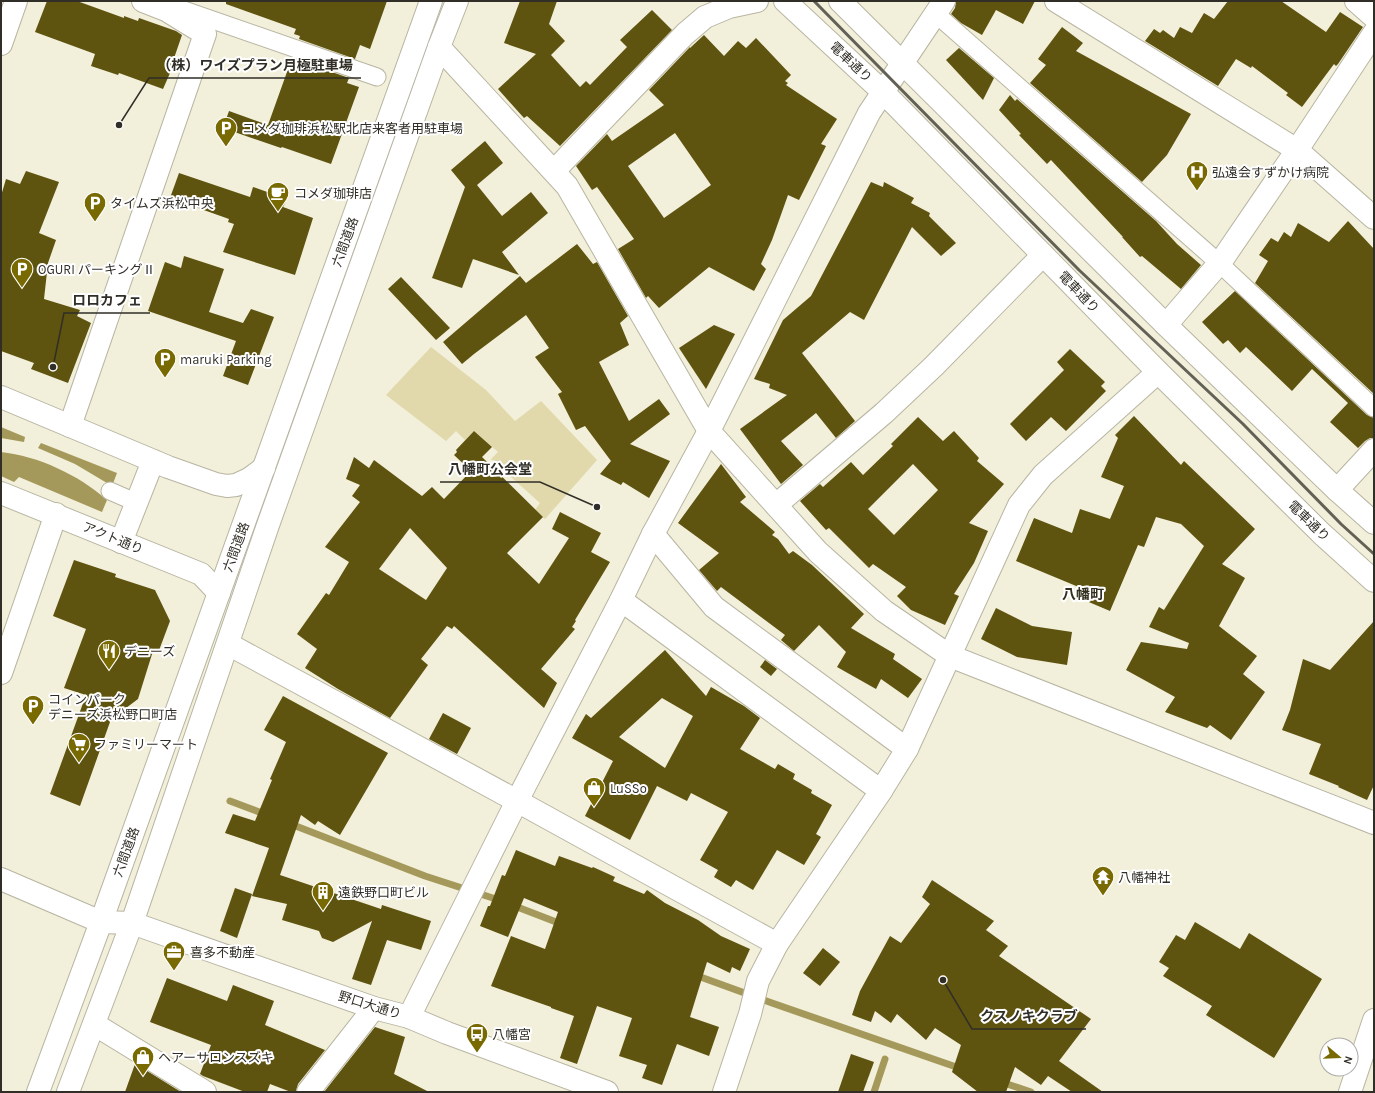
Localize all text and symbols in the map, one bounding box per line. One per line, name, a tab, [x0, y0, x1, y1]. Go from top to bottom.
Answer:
street label: 電車通り	[827, 39, 875, 85]
callout: （株）ワイズプラン月極駐車場	[149, 52, 361, 78]
text: （株）ワイズプラン月極駐車場	[157, 57, 353, 74]
parking icon: コメダ珈琲浜松駅北店来客者用駐車場	[213, 115, 239, 148]
place label: コメダ珈琲浜松駅北店来客者用駐車場	[242, 121, 463, 136]
hospital icon: 弘遠会すずかけ病院	[1184, 159, 1210, 192]
place label: 弘遠会すずかけ病院	[1212, 165, 1329, 180]
cafe icon: コメダ珈琲店	[265, 180, 291, 213]
place label: コメダ珈琲店	[294, 186, 372, 201]
parking icon: タイムズ浜松中央	[82, 190, 108, 223]
place label: タイムズ浜松中央	[110, 196, 214, 211]
street label: 六間道路	[329, 215, 361, 269]
parking icon: OGURI パーキングⅡ	[9, 256, 35, 289]
place label: OGURI パーキングⅡ	[38, 262, 156, 277]
street label: 電車通り	[1056, 268, 1102, 316]
callout: ロロカフェ	[64, 287, 150, 313]
text: ロロカフェ	[72, 292, 142, 309]
parking icon: maruki Parking	[152, 346, 178, 379]
place label: maruki Parking	[180, 352, 272, 367]
callout: 八幡町公会堂	[440, 456, 540, 482]
text: 八幡町公会堂	[448, 461, 532, 478]
street label: 電車通り	[1285, 498, 1333, 544]
street label: アクト通り	[80, 519, 146, 557]
street label: 六間道路	[220, 520, 252, 574]
district label: 八幡町	[1062, 586, 1104, 603]
restaurant icon: デニーズ	[96, 638, 122, 671]
place label: デニーズ	[124, 644, 175, 659]
place label: コインパーク デニーズ浜松野口町店	[48, 692, 177, 722]
parking icon: コインパーク デニーズ浜松野口町店	[20, 693, 46, 726]
supermarket icon: ファミリーマート	[66, 731, 92, 764]
place label: ファミリーマート	[94, 737, 198, 752]
shop icon: LuSSo	[581, 775, 607, 808]
place label: LuSSo	[610, 781, 647, 796]
street label: 六間道路	[110, 825, 142, 879]
temple icon: 八幡神社	[1090, 864, 1116, 897]
place label: 八幡神社	[1118, 870, 1170, 885]
building icon: 遠鉄野口町ビル	[310, 879, 336, 912]
place label: 遠鉄野口町ビル	[338, 885, 429, 900]
office icon: 喜多不動産	[161, 939, 187, 972]
place label: 喜多不動産	[190, 945, 255, 960]
street label: 野口大通り	[337, 988, 403, 1022]
callout: クスノキクラブ	[972, 1003, 1086, 1029]
text: クスノキクラブ	[980, 1008, 1078, 1025]
bus stop icon: 八幡宮	[464, 1021, 490, 1054]
place label: 八幡宮	[492, 1027, 531, 1042]
north arrow	[1319, 1037, 1359, 1077]
shop icon: ヘアーサロンスズキ	[130, 1044, 156, 1077]
place label: ヘアーサロンスズキ	[158, 1050, 274, 1065]
text: N	[1341, 1054, 1355, 1066]

